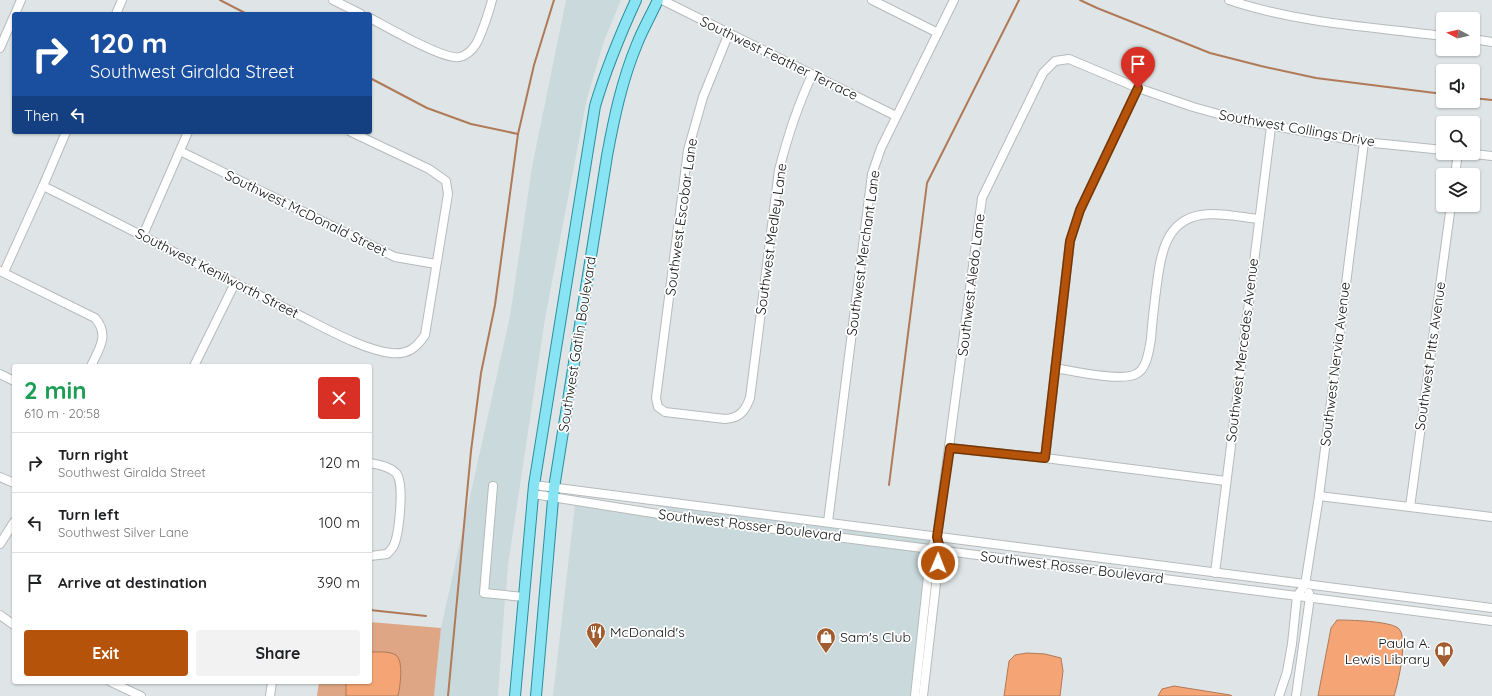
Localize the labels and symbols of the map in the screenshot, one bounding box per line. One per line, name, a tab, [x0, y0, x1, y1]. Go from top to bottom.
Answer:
street label: Southwest Feather Terrace	[697, 12, 861, 104]
north arrow	[1436, 12, 1480, 56]
pin	[1121, 47, 1155, 88]
street label: Southwest Collings Drive	[1217, 105, 1377, 151]
street label: Southwest Escobar Lane	[661, 137, 701, 297]
street label: Southwest Medley Lane	[751, 162, 791, 316]
street label: Southwest McDonald Street	[222, 166, 390, 260]
street label: Southwest Merchant Lane	[842, 169, 884, 337]
street label: Southwest Aledo Lane	[953, 213, 989, 357]
street label: Southwest Kenilworth Street	[132, 224, 302, 322]
street label: Southwest Gatlin Boulevard	[554, 255, 600, 433]
street label: Southwest Mercedes Avenue	[1222, 257, 1262, 443]
street label: Southwest Pitts Avenue	[1411, 280, 1449, 431]
street label: Southwest Nervia Avenue	[1316, 281, 1354, 447]
street label: Southwest Rosser Boulevard	[657, 505, 843, 545]
position arrow	[917, 542, 959, 584]
street label: Southwest Rosser Boulevard	[979, 547, 1165, 587]
restaurant icon: McDonald's	[585, 621, 607, 649]
place label: McDonald's	[610, 623, 685, 641]
shop icon: Sam's Club	[815, 626, 837, 654]
place label: Sam's Club	[840, 628, 911, 646]
place label: Paula A. Lewis Library	[1345, 634, 1430, 668]
library icon: Paula A. Lewis Library	[1433, 640, 1455, 668]

